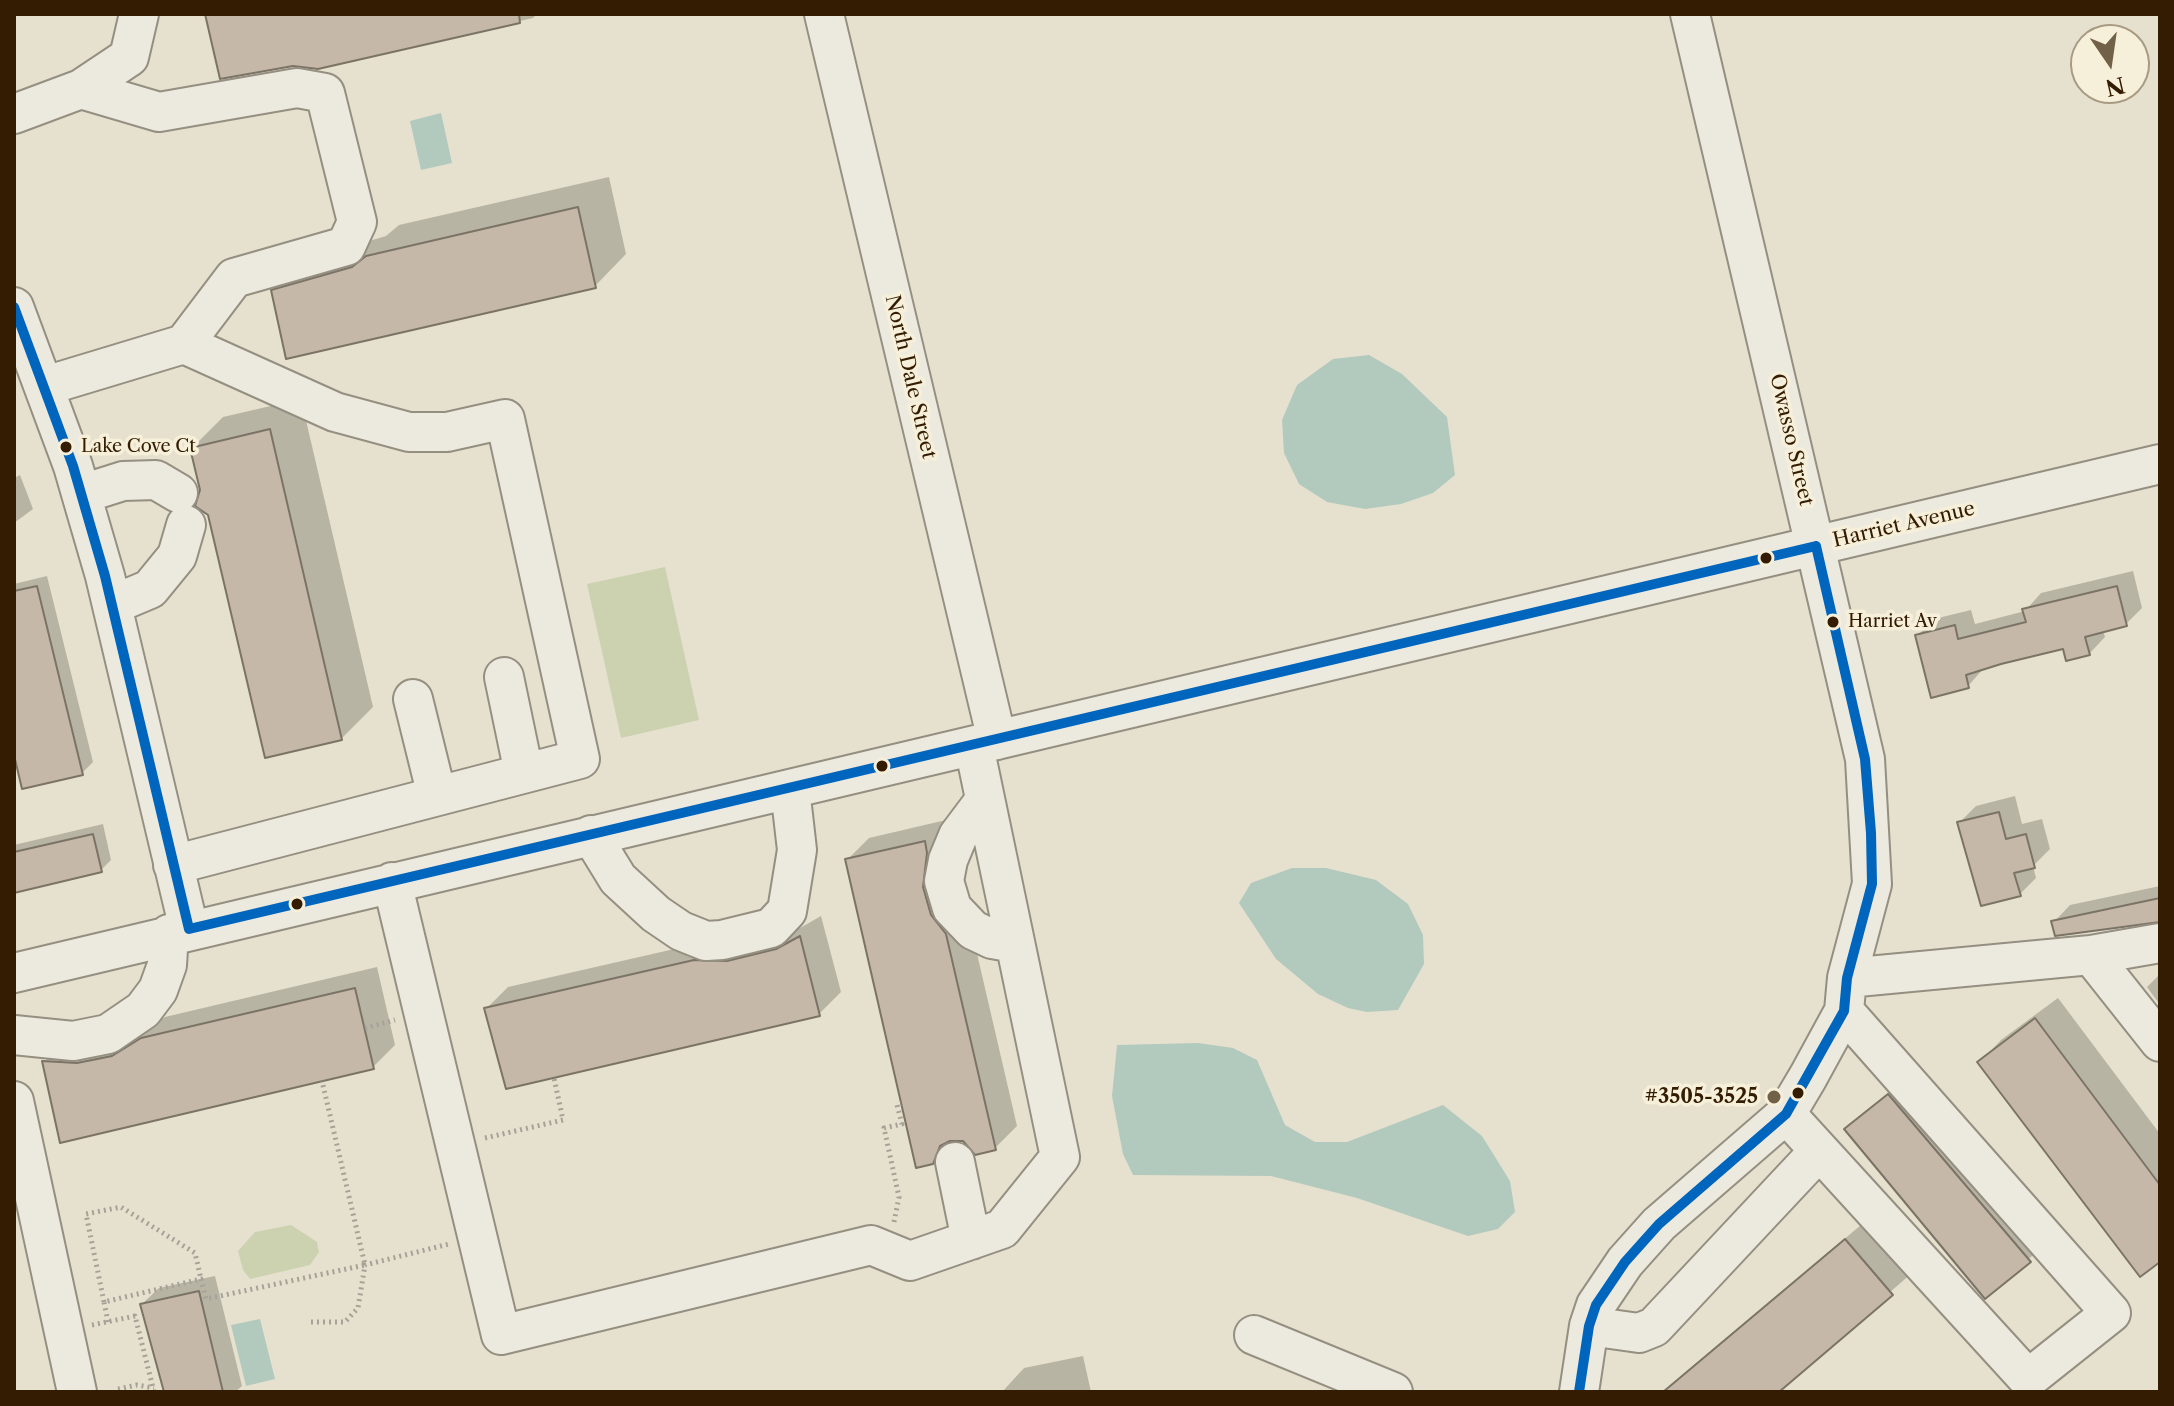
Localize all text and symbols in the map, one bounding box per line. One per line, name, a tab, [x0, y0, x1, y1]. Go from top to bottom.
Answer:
north arrow	[2070, 24, 2150, 104]
text: N	[2103, 71, 2127, 101]
street label: North Dale Street	[879, 293, 941, 461]
street label: Owasso Street	[1764, 372, 1818, 508]
place label: Lake Cove Ct	[81, 436, 196, 458]
marker: Lake Cove Ct	[58, 439, 74, 455]
street label: Harriet Avenue	[1831, 497, 1977, 553]
unlabelled marker	[1758, 550, 1774, 566]
place label: Harriet Av	[1848, 611, 1937, 633]
marker: Harriet Av	[1825, 614, 1841, 630]
unlabelled marker	[874, 758, 890, 774]
unlabelled marker	[289, 896, 305, 912]
place label: #3505-3525	[1645, 1085, 1758, 1109]
unlabelled marker	[1790, 1085, 1806, 1101]
marker: #3505-3525	[1765, 1088, 1783, 1106]

